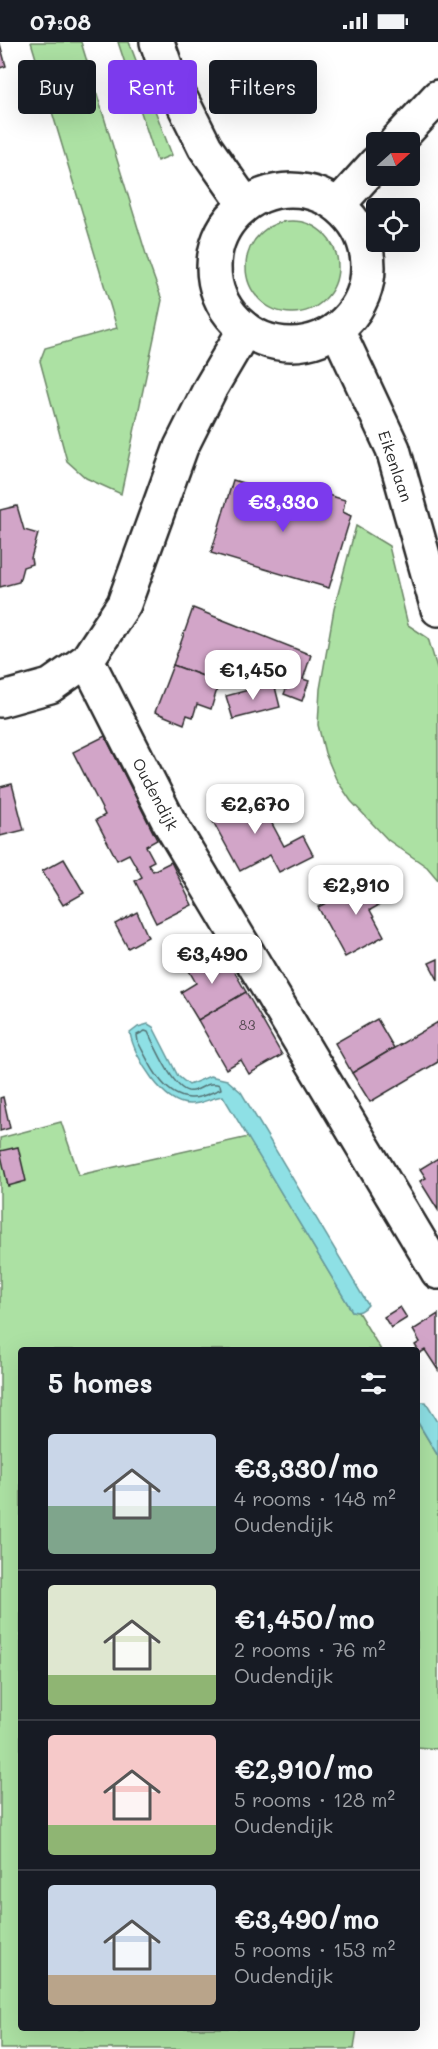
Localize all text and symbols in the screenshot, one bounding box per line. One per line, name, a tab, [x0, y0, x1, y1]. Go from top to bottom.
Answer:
text: 07:08	[30, 7, 91, 36]
chip: Buy	[18, 60, 96, 114]
chip: Rent	[108, 60, 197, 114]
chip: Filters	[209, 60, 317, 114]
north arrow	[366, 132, 420, 186]
map controls	[366, 132, 420, 252]
button: locate	[366, 198, 420, 252]
street label: Eikenlaan	[374, 428, 418, 504]
pin: €3,330	[234, 482, 332, 533]
text: €3,330	[247, 488, 319, 514]
pin: €1,450	[204, 650, 302, 701]
text: €1,450	[219, 656, 287, 682]
street label: Oudendijk	[128, 754, 184, 834]
pin: €2,670	[206, 784, 304, 835]
text: €2,670	[220, 790, 290, 816]
pin: €2,910	[307, 865, 405, 916]
text: €2,910	[322, 871, 390, 897]
pin: €3,490	[163, 934, 261, 985]
text: €3,490	[176, 940, 248, 966]
house number: 83	[239, 1015, 255, 1034]
text: 5 homes	[48, 1366, 153, 1400]
icon: filters	[357, 1367, 390, 1400]
text: €3,330/mo	[234, 1451, 378, 1485]
icon: home	[96, 1458, 168, 1530]
text: 4 rooms · 148 m²	[234, 1485, 396, 1511]
text: Oudendijk	[234, 1511, 333, 1537]
text: €1,450/mo	[234, 1602, 375, 1636]
icon: home	[96, 1609, 168, 1681]
text: 2 rooms · 76 m²	[234, 1636, 386, 1662]
text: Oudendijk	[234, 1662, 333, 1688]
text: €2,910/mo	[234, 1752, 373, 1786]
icon: home	[96, 1759, 168, 1831]
text: 5 rooms · 128 m²	[234, 1786, 395, 1812]
text: Oudendijk	[234, 1812, 333, 1838]
text: €3,490/mo	[234, 1902, 379, 1936]
icon: home	[96, 1909, 168, 1981]
text: 5 rooms · 153 m²	[234, 1936, 395, 1962]
text: Oudendijk	[234, 1962, 333, 1988]

